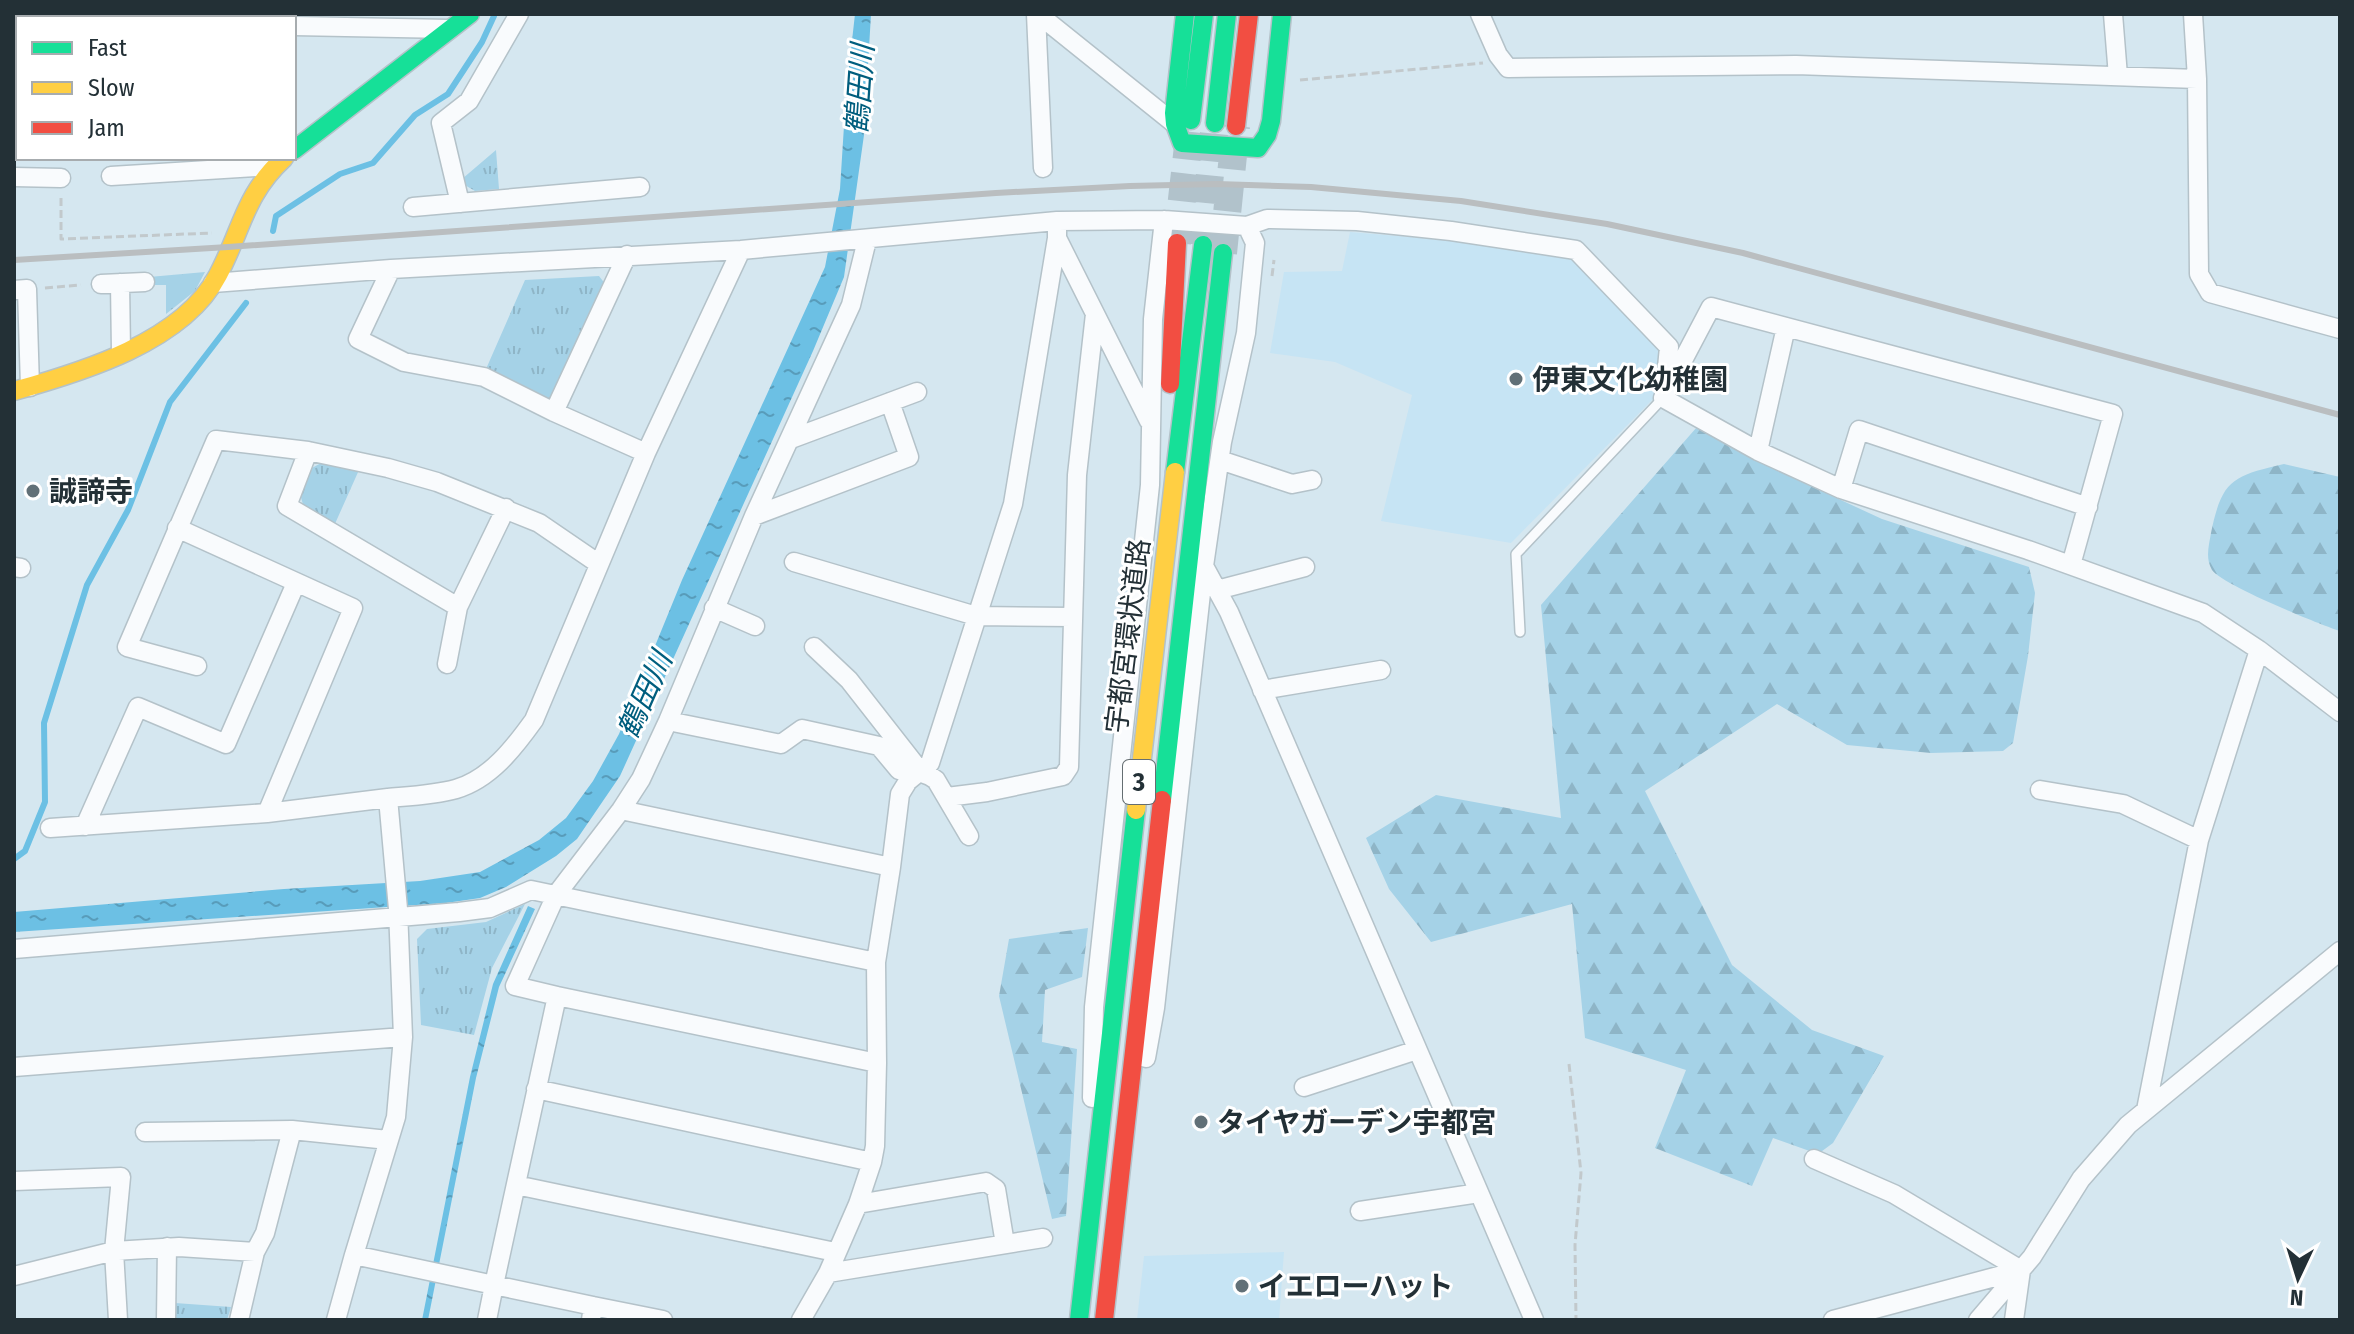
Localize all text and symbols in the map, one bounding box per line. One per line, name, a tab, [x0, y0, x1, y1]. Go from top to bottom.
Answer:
legend	[16, 16, 296, 160]
text: Fast	[88, 34, 127, 62]
water label: 鶴田川	[839, 40, 881, 135]
text: Slow	[88, 74, 135, 102]
text: Jam	[88, 114, 125, 142]
place label: 伊東文化幼稚園	[1532, 363, 1728, 396]
marker: 伊東文化幼稚園	[1507, 370, 1525, 388]
place label: 誠諦寺	[49, 475, 133, 508]
marker: 誠諦寺	[24, 482, 42, 500]
street label: 宇都宮環状道路	[1100, 537, 1156, 735]
water label: 鶴田川	[610, 644, 681, 743]
road number: 3	[1123, 760, 1155, 804]
place label: タイヤガーデン宇都宮	[1217, 1106, 1496, 1139]
marker: タイヤガーデン宇都宮	[1192, 1113, 1210, 1131]
north arrow	[2258, 1238, 2338, 1318]
place label: イエローハット	[1258, 1270, 1453, 1303]
marker: イエローハット	[1233, 1277, 1251, 1295]
text: N	[2289, 1284, 2304, 1311]

